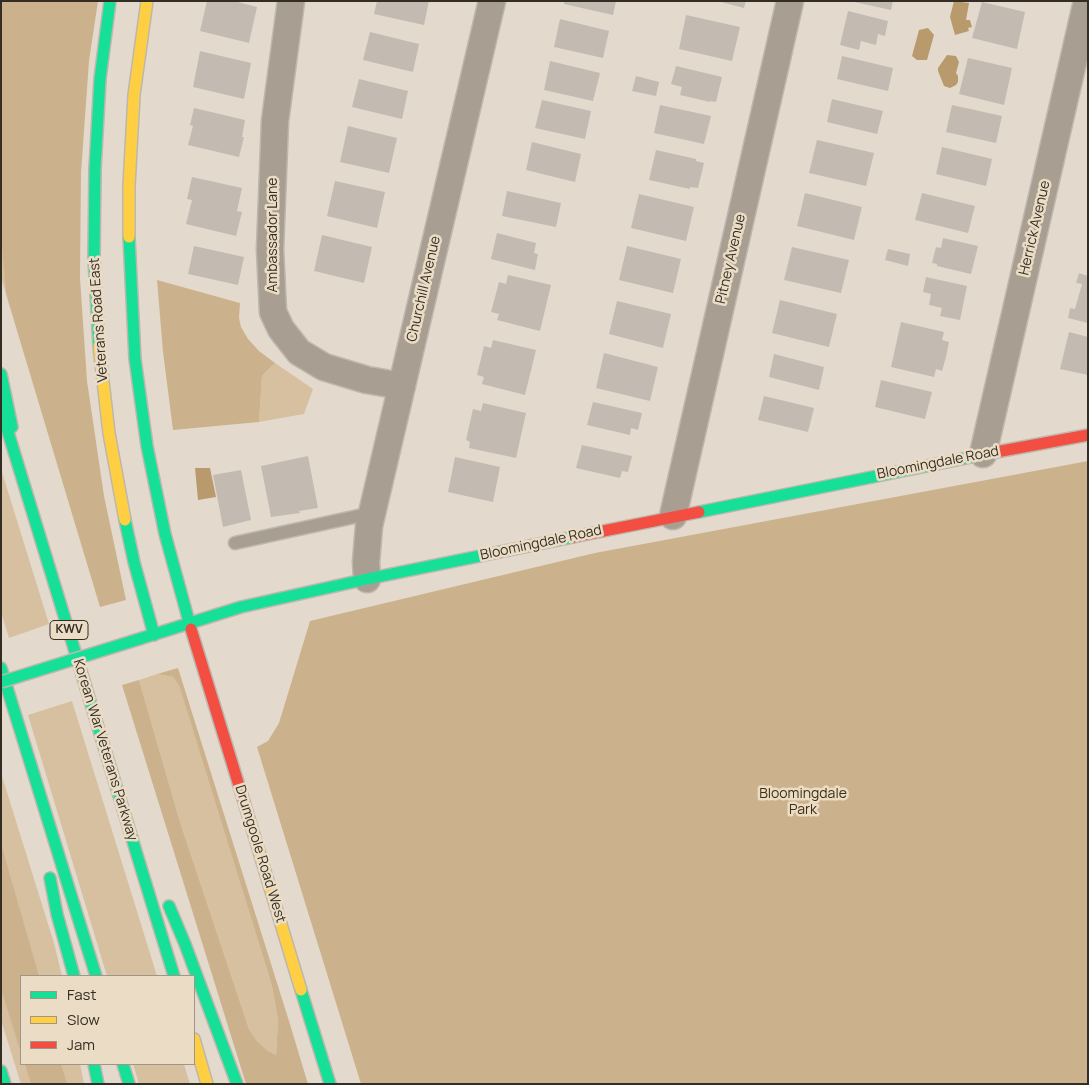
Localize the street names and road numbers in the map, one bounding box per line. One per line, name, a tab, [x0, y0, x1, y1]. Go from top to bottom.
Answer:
street label: Ambassador Lane	[265, 177, 281, 293]
street label: Herrick Avenue	[1016, 179, 1054, 277]
street label: Pitney Avenue	[712, 212, 750, 306]
street label: Churchill Avenue	[404, 234, 444, 344]
street label: Veterans Road East	[86, 257, 112, 383]
street label: Bloomingdale Road	[876, 443, 1000, 483]
street label: Bloomingdale Road	[479, 522, 603, 564]
road number: KWV	[50, 620, 88, 640]
street label: Korean War Veterans Parkway	[69, 657, 141, 843]
street label: Drumgoole Road West	[231, 783, 289, 925]

